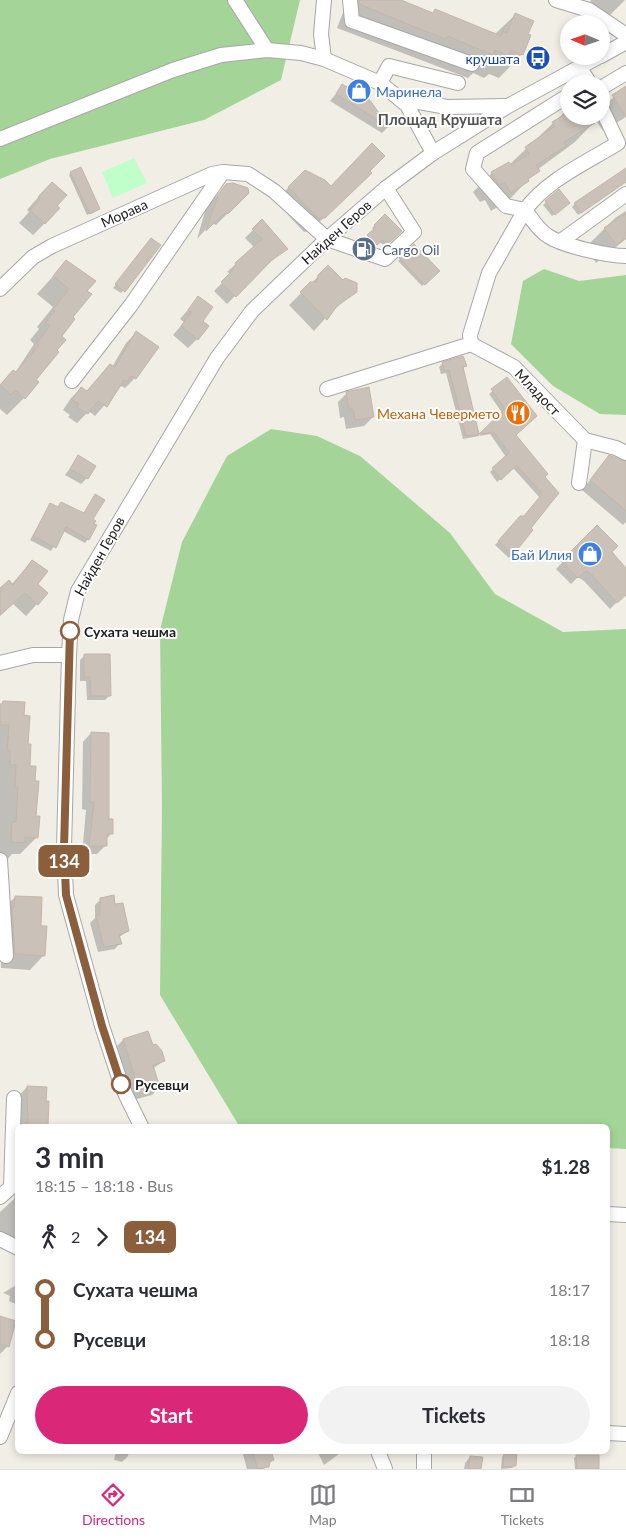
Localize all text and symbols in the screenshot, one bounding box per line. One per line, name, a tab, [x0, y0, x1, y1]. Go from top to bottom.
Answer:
north arrow	[560, 15, 610, 65]
map controls	[560, 15, 610, 125]
bus stop icon: крушата	[525, 45, 551, 71]
place label: крушата	[466, 50, 520, 67]
button: layers	[560, 75, 610, 125]
shop icon: Маринела	[346, 78, 372, 104]
place label: Маринела	[376, 83, 442, 100]
district label: Площад Крушата	[378, 110, 502, 128]
street label: Морава	[98, 195, 150, 231]
street label: Найден Геров	[298, 196, 374, 268]
fuel station icon: Cargo Oil	[351, 236, 377, 262]
place label: Cargo Oil	[382, 241, 440, 258]
street label: Младост	[512, 365, 564, 419]
restaurant icon: Механа Чевермето	[505, 400, 531, 426]
place label: Механа Чевермето	[377, 405, 500, 422]
street label: Найден Геров	[70, 513, 128, 599]
shop icon: Бай Илия	[577, 541, 603, 567]
place label: Бай Илия	[511, 546, 572, 563]
marker: Сухата чешма	[60, 621, 80, 641]
place label: Сухата чешма	[84, 623, 176, 640]
line badge: 134	[35, 845, 93, 877]
text: 134	[48, 850, 80, 872]
marker: Русевци	[111, 1074, 131, 1094]
place label: Русевци	[135, 1076, 189, 1093]
text: 3 min	[35, 1140, 104, 1174]
text: $1.28	[541, 1155, 590, 1178]
text: 18:15 – 18:18 · Bus	[35, 1176, 173, 1195]
icon: walk	[35, 1223, 63, 1251]
icon: forward	[88, 1223, 116, 1251]
text: 134	[134, 1226, 166, 1248]
text: 2	[71, 1227, 80, 1246]
text: Сухата чешма	[73, 1278, 198, 1301]
text: 18:17	[549, 1280, 590, 1299]
text: Русевци	[73, 1328, 146, 1351]
text: 18:18	[549, 1330, 590, 1349]
button: Start	[35, 1386, 308, 1444]
button: Tickets	[318, 1386, 590, 1444]
tab: Directions	[82, 1481, 145, 1528]
tab: Map	[309, 1481, 337, 1528]
tab: Tickets	[501, 1481, 544, 1528]

